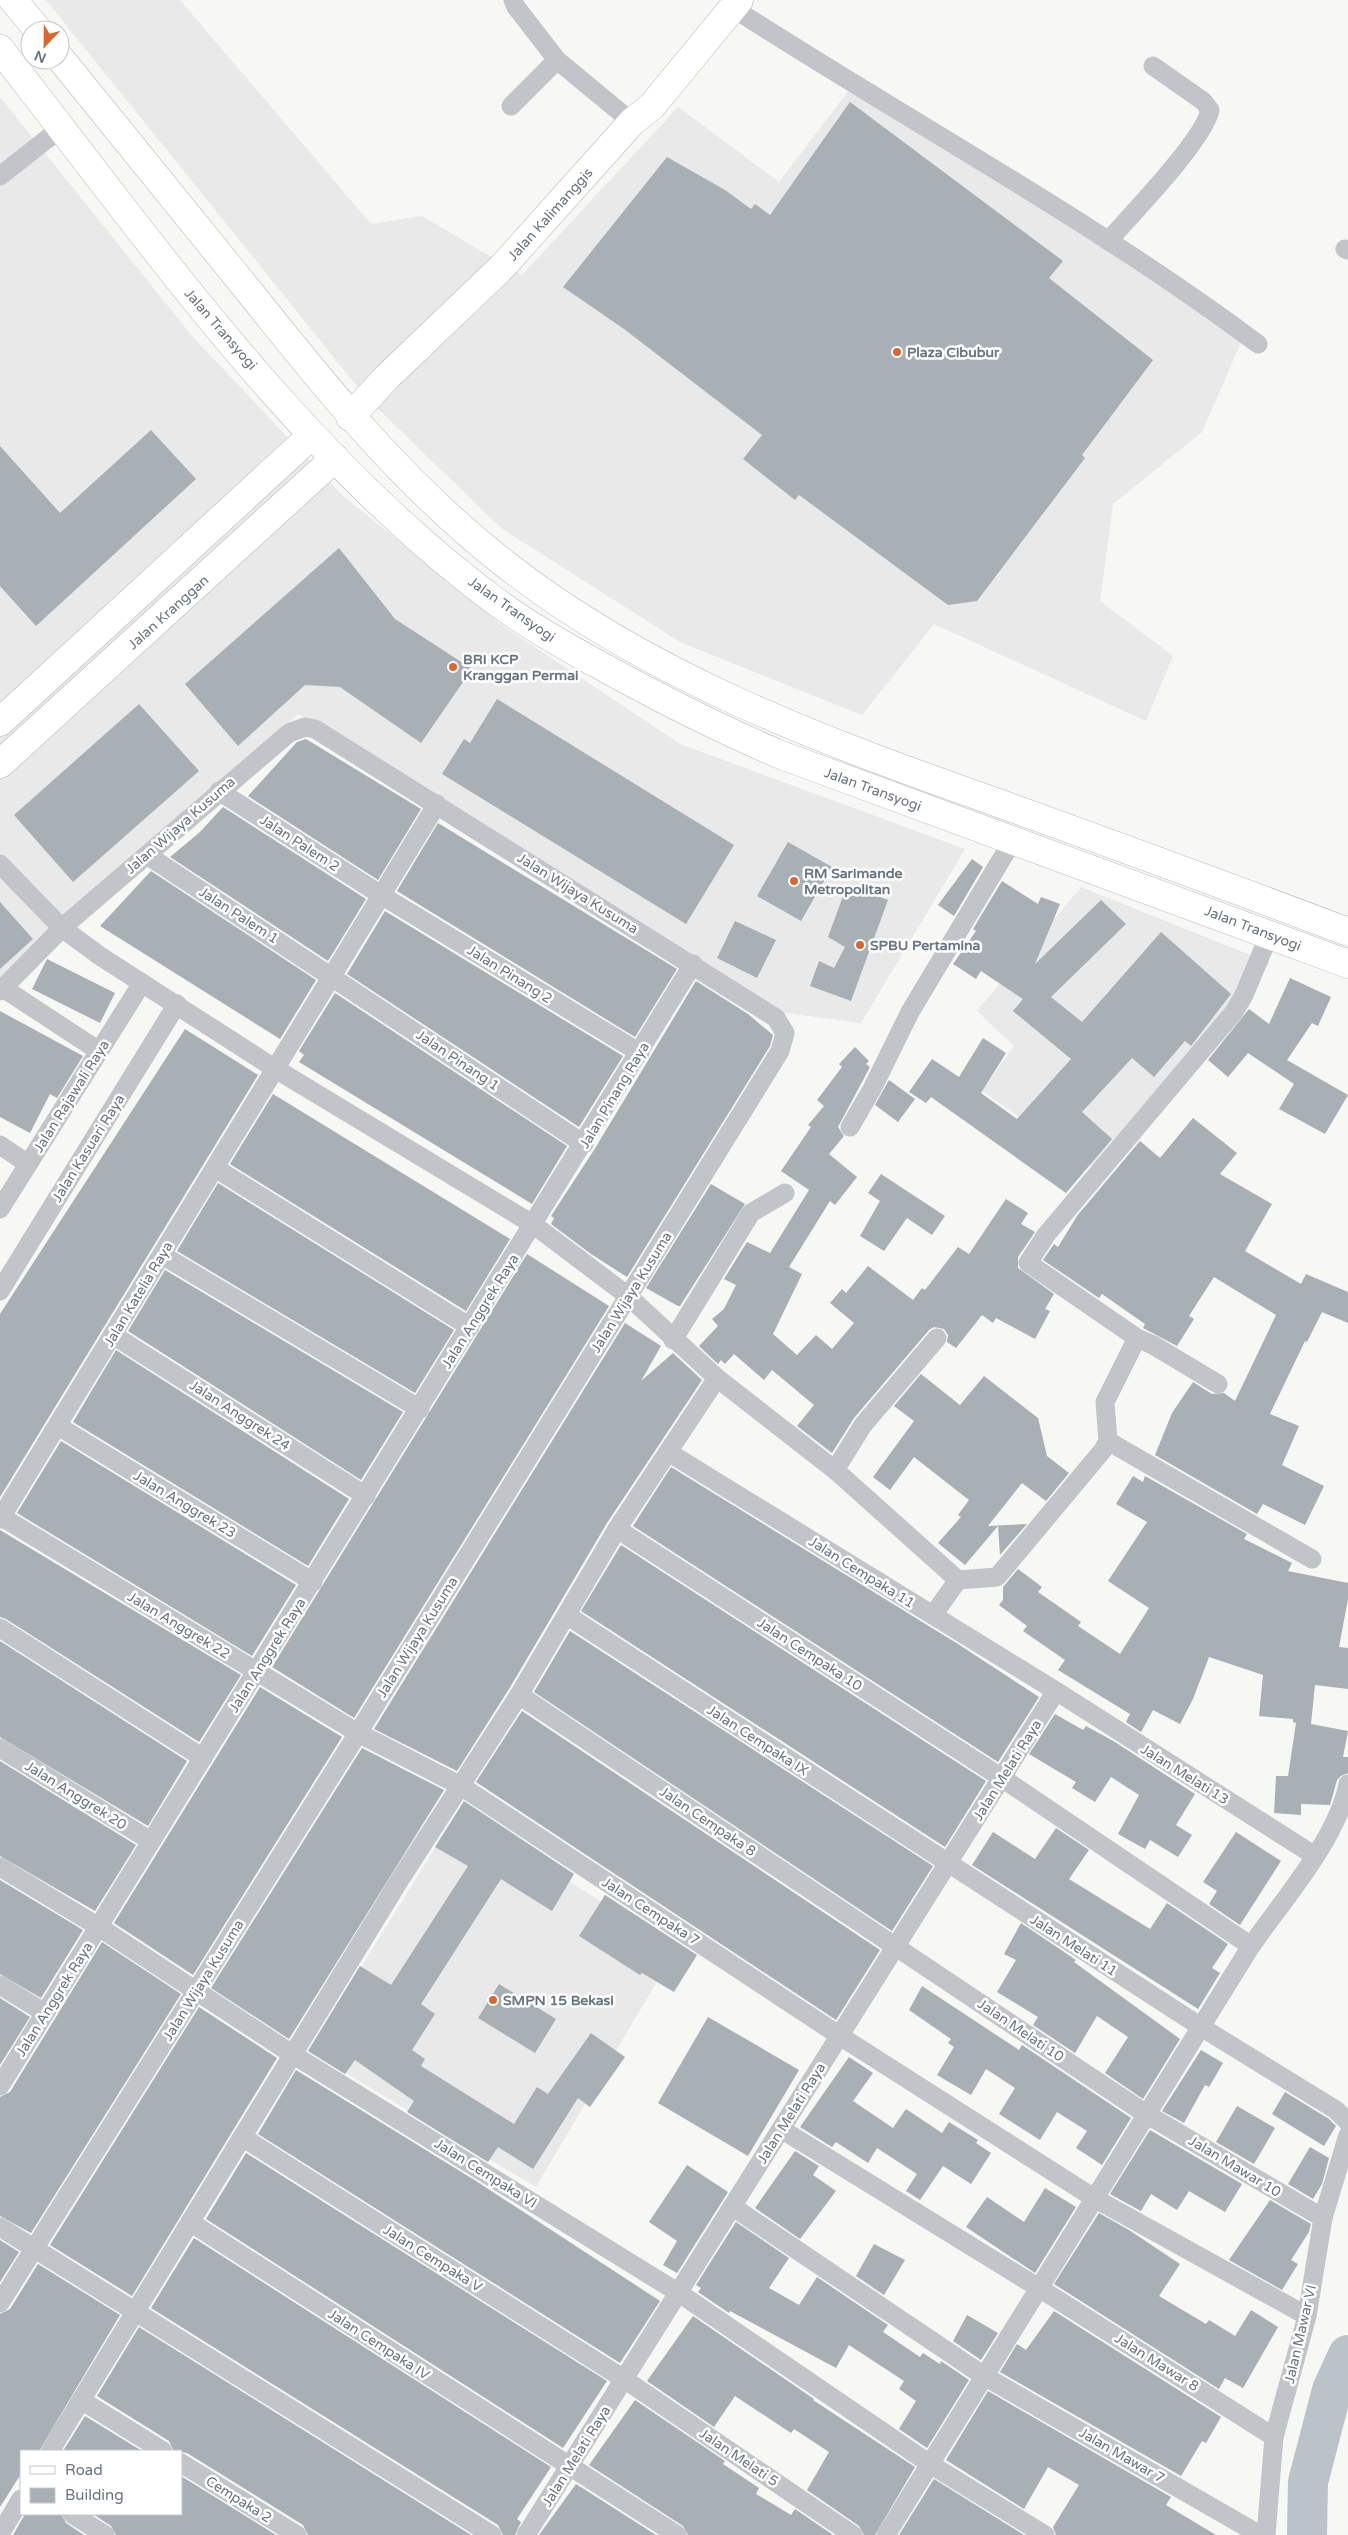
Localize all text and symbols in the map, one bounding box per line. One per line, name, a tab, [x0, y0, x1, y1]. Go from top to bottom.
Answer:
north arrow	[20, 20, 70, 70]
text: N	[32, 47, 49, 67]
street label: Jalan Kalimanggis	[504, 164, 597, 264]
street label: Jalan Transyogi	[181, 285, 261, 374]
place label: Plaza Cibubur	[907, 344, 1000, 361]
marker: Plaza Cibubur	[891, 346, 903, 358]
street label: Jalan Kranggan	[124, 572, 212, 653]
street label: Jalan Transyogi	[465, 573, 558, 646]
place label: BRI KCP Kranggan Permai	[463, 651, 579, 684]
marker: BRI KCP Kranggan Permai	[447, 661, 459, 673]
street label: Jalan Transyogi	[822, 764, 924, 815]
street label: Jalan Wijaya Kusuma	[122, 773, 239, 878]
street label: Jalan Palem 2	[257, 811, 343, 875]
street label: Jalan Wijaya Kusuma	[514, 849, 641, 938]
place label: RM Sarimande Metropolitan	[804, 865, 903, 898]
marker: RM Sarimande Metropolitan	[788, 875, 800, 887]
street label: Jalan Palem 1	[196, 883, 282, 947]
street label: Jalan Transyogi	[1202, 902, 1304, 955]
place label: SPBU Pertamina	[870, 937, 981, 954]
marker: SPBU Pertamina	[854, 939, 866, 951]
street label: Jalan Pinang 2	[464, 942, 555, 1007]
street label: Jalan Pinang 1	[413, 1026, 503, 1095]
street label: Jalan Rajawali Raya	[30, 1037, 113, 1156]
street label: Jalan Pinang Raya	[576, 1039, 653, 1152]
street label: Jalan Kasuari Raya	[48, 1091, 128, 1205]
street label: Jalan Wijaya Kusuma	[587, 1229, 676, 1356]
street label: Jalan Katelia Raya	[100, 1239, 177, 1350]
street label: Jalan Anggrek Raya	[438, 1251, 523, 1372]
street label: Jalan Anggrek 24	[186, 1377, 293, 1454]
street label: Jalan Anggrek 23	[130, 1467, 239, 1542]
street label: Jalan Cempaka 11	[806, 1533, 918, 1612]
street label: Jalan Wijaya Kusuma	[373, 1574, 462, 1701]
street label: Jalan Anggrek 22	[124, 1588, 233, 1663]
street label: Jalan Anggrek Raya	[225, 1595, 310, 1716]
street label: Jalan Cempaka 10	[754, 1614, 865, 1695]
street label: Jalan Cempaka IX	[704, 1701, 812, 1779]
street label: Jalan Melati Raya	[970, 1717, 1045, 1824]
street label: Jalan Melati 13	[1138, 1741, 1232, 1808]
street label: Jalan Anggrek 20	[22, 1757, 130, 1834]
street label: Jalan Cempaka 8	[656, 1783, 759, 1860]
street label: Jalan Cempaka 7	[599, 1874, 703, 1949]
street label: Jalan Melati 11	[1027, 1911, 1120, 1980]
street label: Jalan Wijaya Kusuma	[159, 1917, 248, 2044]
street label: Jalan Anggrek Raya	[12, 1939, 97, 2060]
place label: SMPN 15 Bekasi	[503, 1992, 614, 2009]
marker: SMPN 15 Bekasi	[487, 1994, 499, 2006]
street label: Jalan Melati 10	[974, 1995, 1067, 2066]
street label: Jalan Melati Raya	[754, 2060, 829, 2167]
street label: Jalan Mawar 10	[1186, 2132, 1284, 2201]
street label: Jalan Cempaka VI	[431, 2135, 540, 2212]
street label: Jalan Cempaka V	[380, 2221, 486, 2296]
street label: Jalan Mawar VI	[1281, 2283, 1320, 2385]
street label: Jalan Cempaka IV	[325, 2305, 433, 2384]
street label: Jalan Mawar 8	[1112, 2330, 1202, 2395]
street label: Jalan Melati Raya	[539, 2403, 614, 2510]
street label: Jalan Mawar 7	[1076, 2424, 1168, 2487]
street label: Jalan Melati 5	[696, 2425, 781, 2490]
legend	[20, 2450, 182, 2515]
text: Road	[65, 2461, 103, 2479]
street label: Cempaka 2	[203, 2472, 275, 2526]
text: Building	[65, 2486, 124, 2504]

